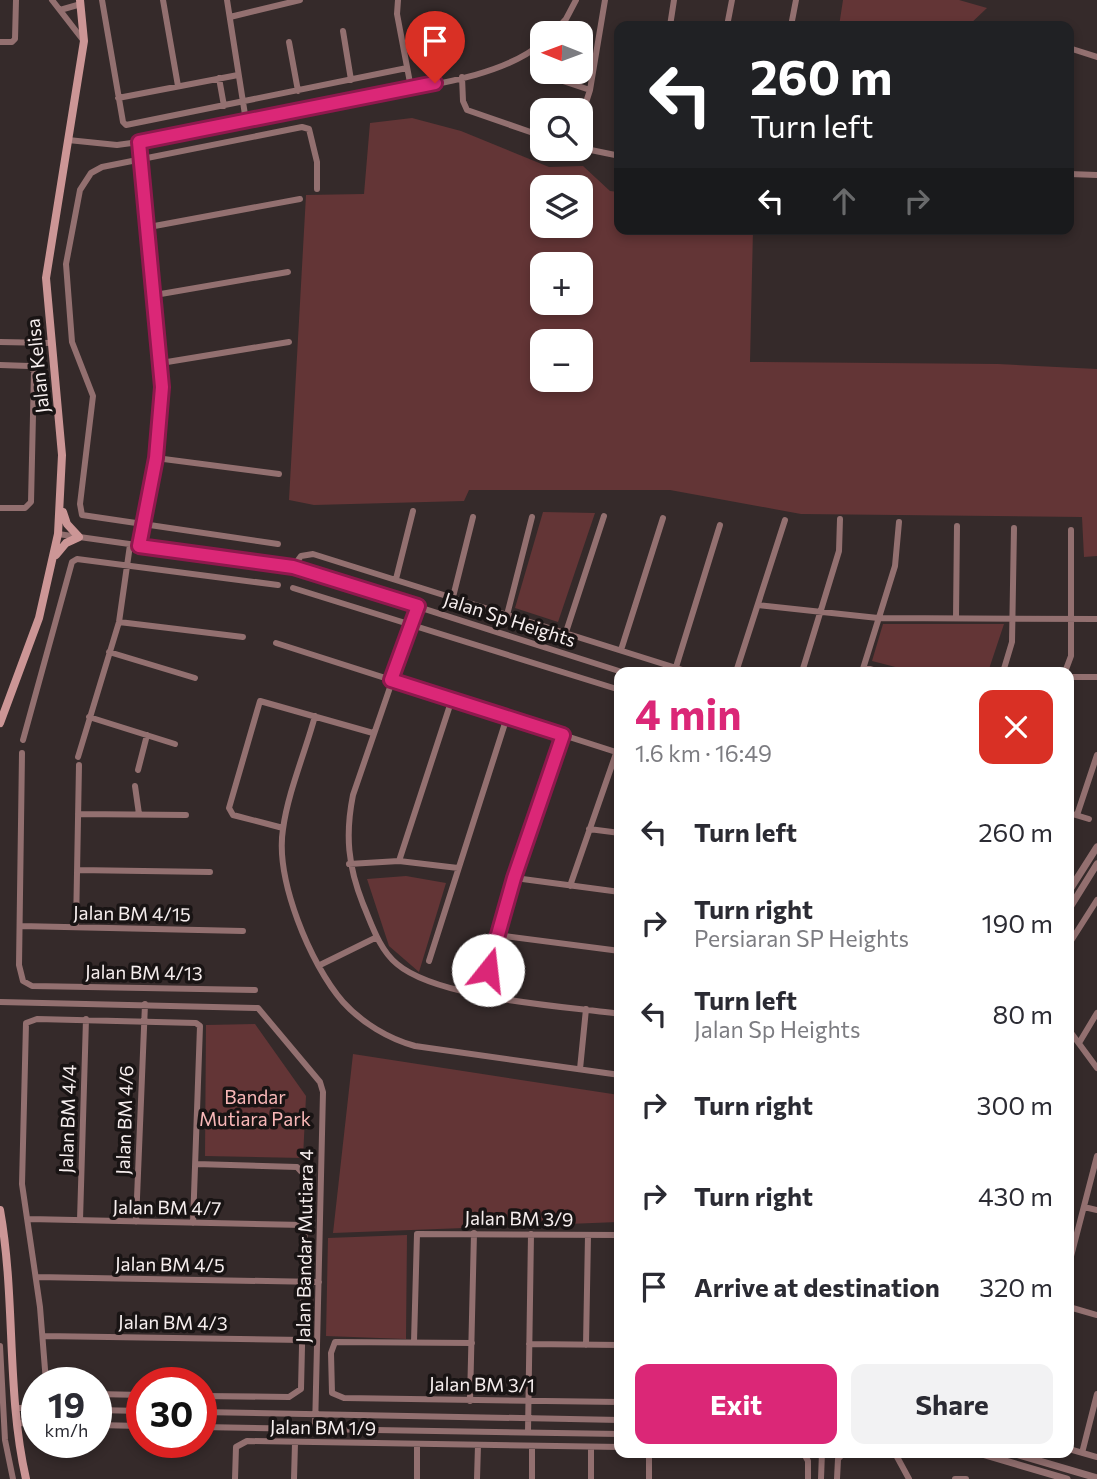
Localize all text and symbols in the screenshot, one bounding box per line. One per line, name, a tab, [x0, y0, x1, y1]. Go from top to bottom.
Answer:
pin	[405, 11, 465, 83]
north arrow	[530, 21, 593, 84]
map controls	[530, 21, 593, 392]
icon: arrive	[416, 22, 454, 60]
text: 260 m	[750, 45, 892, 105]
icon: left	[635, 49, 726, 140]
button: search	[530, 98, 593, 161]
text: Turn left	[750, 105, 874, 145]
button: layers	[530, 175, 593, 238]
icon: left	[752, 182, 790, 220]
icon: ahead	[825, 182, 863, 220]
icon: right	[898, 182, 936, 220]
button: +	[530, 252, 593, 315]
street label: Jalan Kelisa	[21, 317, 53, 415]
button: −	[530, 329, 593, 392]
street label: Jalan Sp Heights	[441, 587, 579, 651]
text: 4 min	[635, 687, 741, 739]
button: close	[979, 690, 1053, 764]
text: 1.6 km · 16:49	[635, 739, 772, 767]
icon: left	[635, 813, 673, 851]
text: Turn left	[694, 816, 797, 847]
text: 260 m	[978, 816, 1053, 847]
text: Turn right	[694, 893, 813, 924]
street label: Jalan BM 4/15	[73, 900, 191, 926]
icon: right	[635, 904, 673, 942]
text: 190 m	[981, 907, 1053, 938]
text: Persiaran SP Heights	[694, 924, 909, 952]
position arrow	[451, 933, 525, 1007]
street label: Jalan BM 4/13	[85, 959, 203, 985]
text: Turn left	[694, 984, 797, 1015]
icon: left	[635, 995, 673, 1033]
text: 80 m	[993, 998, 1053, 1029]
text: Jalan Sp Heights	[694, 1015, 861, 1043]
street label: Jalan BM 4/4	[54, 1064, 80, 1174]
street label: Jalan BM 4/6	[111, 1065, 137, 1175]
park label: Bandar Mutiara Park	[199, 1085, 311, 1130]
icon: right	[635, 1086, 673, 1124]
text: Turn right	[694, 1089, 813, 1120]
text: 300 m	[977, 1089, 1053, 1120]
street label: Jalan Bandar Mutiara 4	[291, 1149, 317, 1343]
icon: right	[635, 1177, 673, 1215]
text: Turn right	[694, 1180, 813, 1211]
text: 430 m	[978, 1180, 1053, 1211]
street label: Jalan BM 4/7	[112, 1195, 222, 1219]
street label: Jalan BM 3/9	[464, 1206, 574, 1230]
street label: Jalan BM 4/5	[115, 1252, 225, 1276]
icon: arrive	[635, 1268, 673, 1306]
text: Arrive at destination	[694, 1271, 940, 1302]
text: 320 m	[979, 1271, 1053, 1302]
street label: Jalan BM 4/3	[118, 1310, 228, 1334]
button: Exit	[635, 1364, 837, 1444]
button: Share	[851, 1364, 1053, 1444]
speed limit sign: 30	[126, 1367, 217, 1458]
street label: Jalan BM 3/1	[429, 1372, 535, 1396]
text: 19	[48, 1382, 85, 1425]
street label: Jalan BM 1/9	[270, 1415, 376, 1439]
text: km/h	[45, 1419, 88, 1441]

